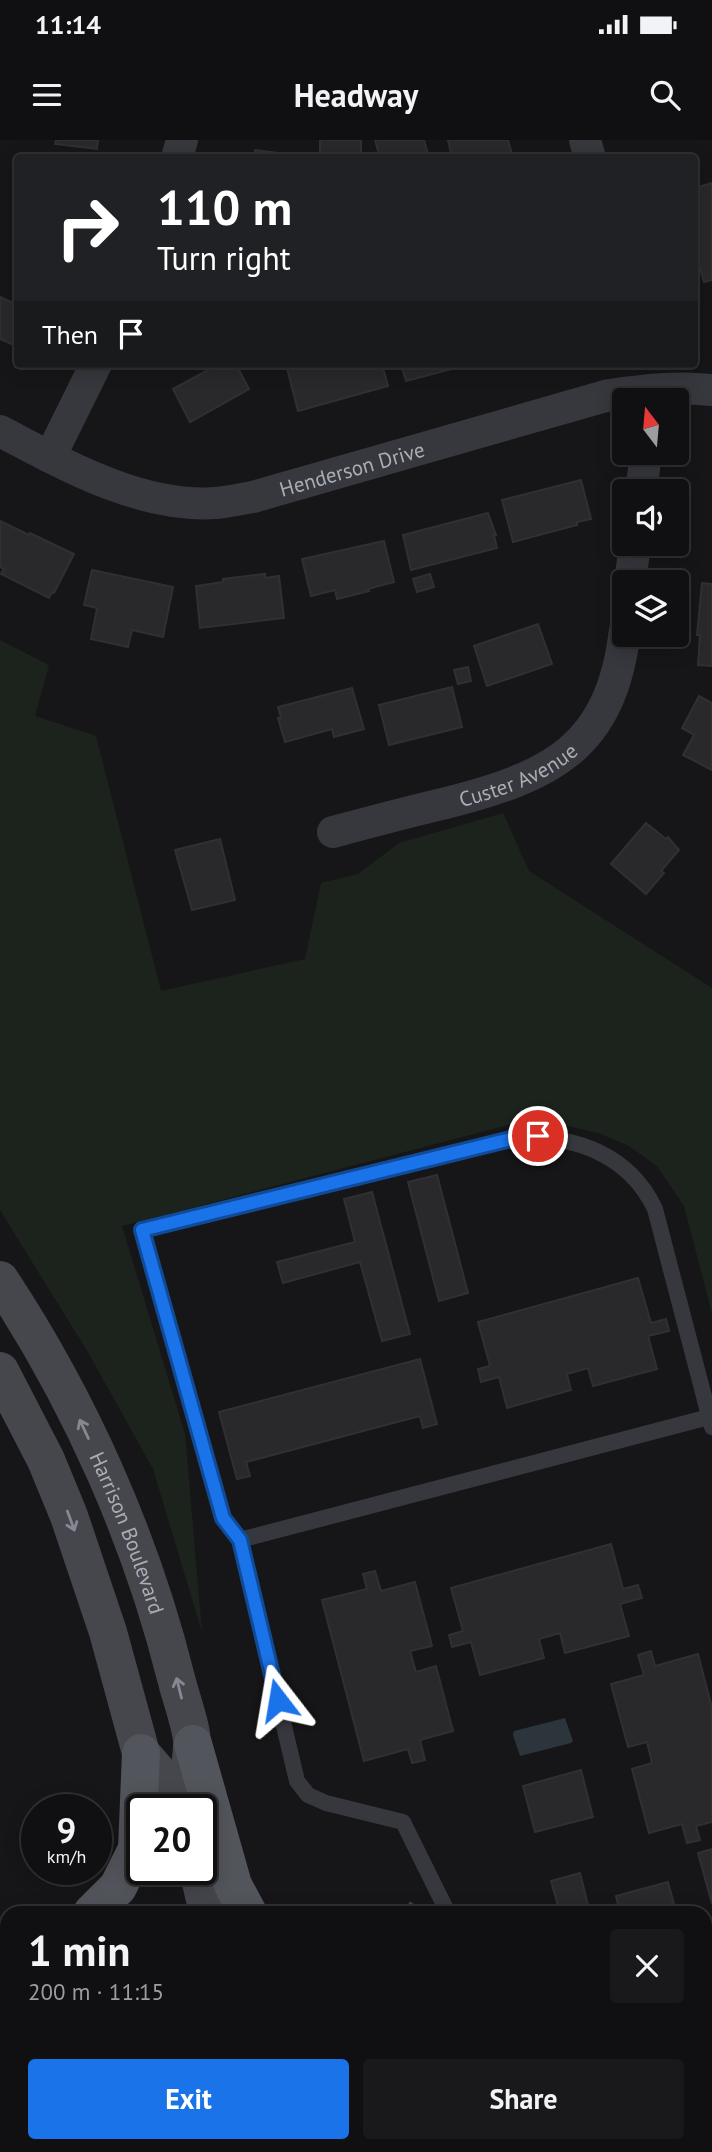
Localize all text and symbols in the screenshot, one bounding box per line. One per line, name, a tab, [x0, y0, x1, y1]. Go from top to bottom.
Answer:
text: 11:14	[35, 8, 101, 41]
text: Headway	[294, 74, 418, 116]
icon: menu	[28, 76, 66, 114]
icon: search	[646, 76, 684, 114]
text: 110 m	[157, 175, 292, 239]
icon: right	[42, 182, 133, 273]
text: Turn right	[157, 237, 291, 279]
icon: arrive	[112, 315, 150, 353]
text: Then	[42, 318, 98, 351]
north arrow	[612, 388, 690, 466]
map controls	[612, 388, 689, 647]
street label: Henderson Drive	[276, 435, 428, 502]
button: sound	[612, 479, 689, 556]
button: layers	[612, 570, 689, 647]
street label: Custer Avenue	[456, 737, 583, 813]
pin	[508, 1106, 568, 1166]
icon: arrive	[519, 1117, 557, 1155]
one-way arrow	[77, 1419, 90, 1440]
street label: Harrison Boulevard	[84, 1447, 171, 1617]
one-way arrow	[66, 1510, 78, 1532]
position arrow	[241, 1663, 315, 1737]
one-way arrow	[172, 1678, 185, 1700]
speed limit sign: 20	[126, 1794, 217, 1885]
text: 9	[57, 1807, 76, 1853]
text: km/h	[47, 1845, 86, 1868]
text: 1 min	[28, 1923, 130, 1978]
button: close	[610, 1929, 684, 2003]
text: 200 m · 11:15	[28, 1977, 164, 2006]
button: Exit	[28, 2059, 349, 2139]
button: Share	[363, 2059, 684, 2139]

